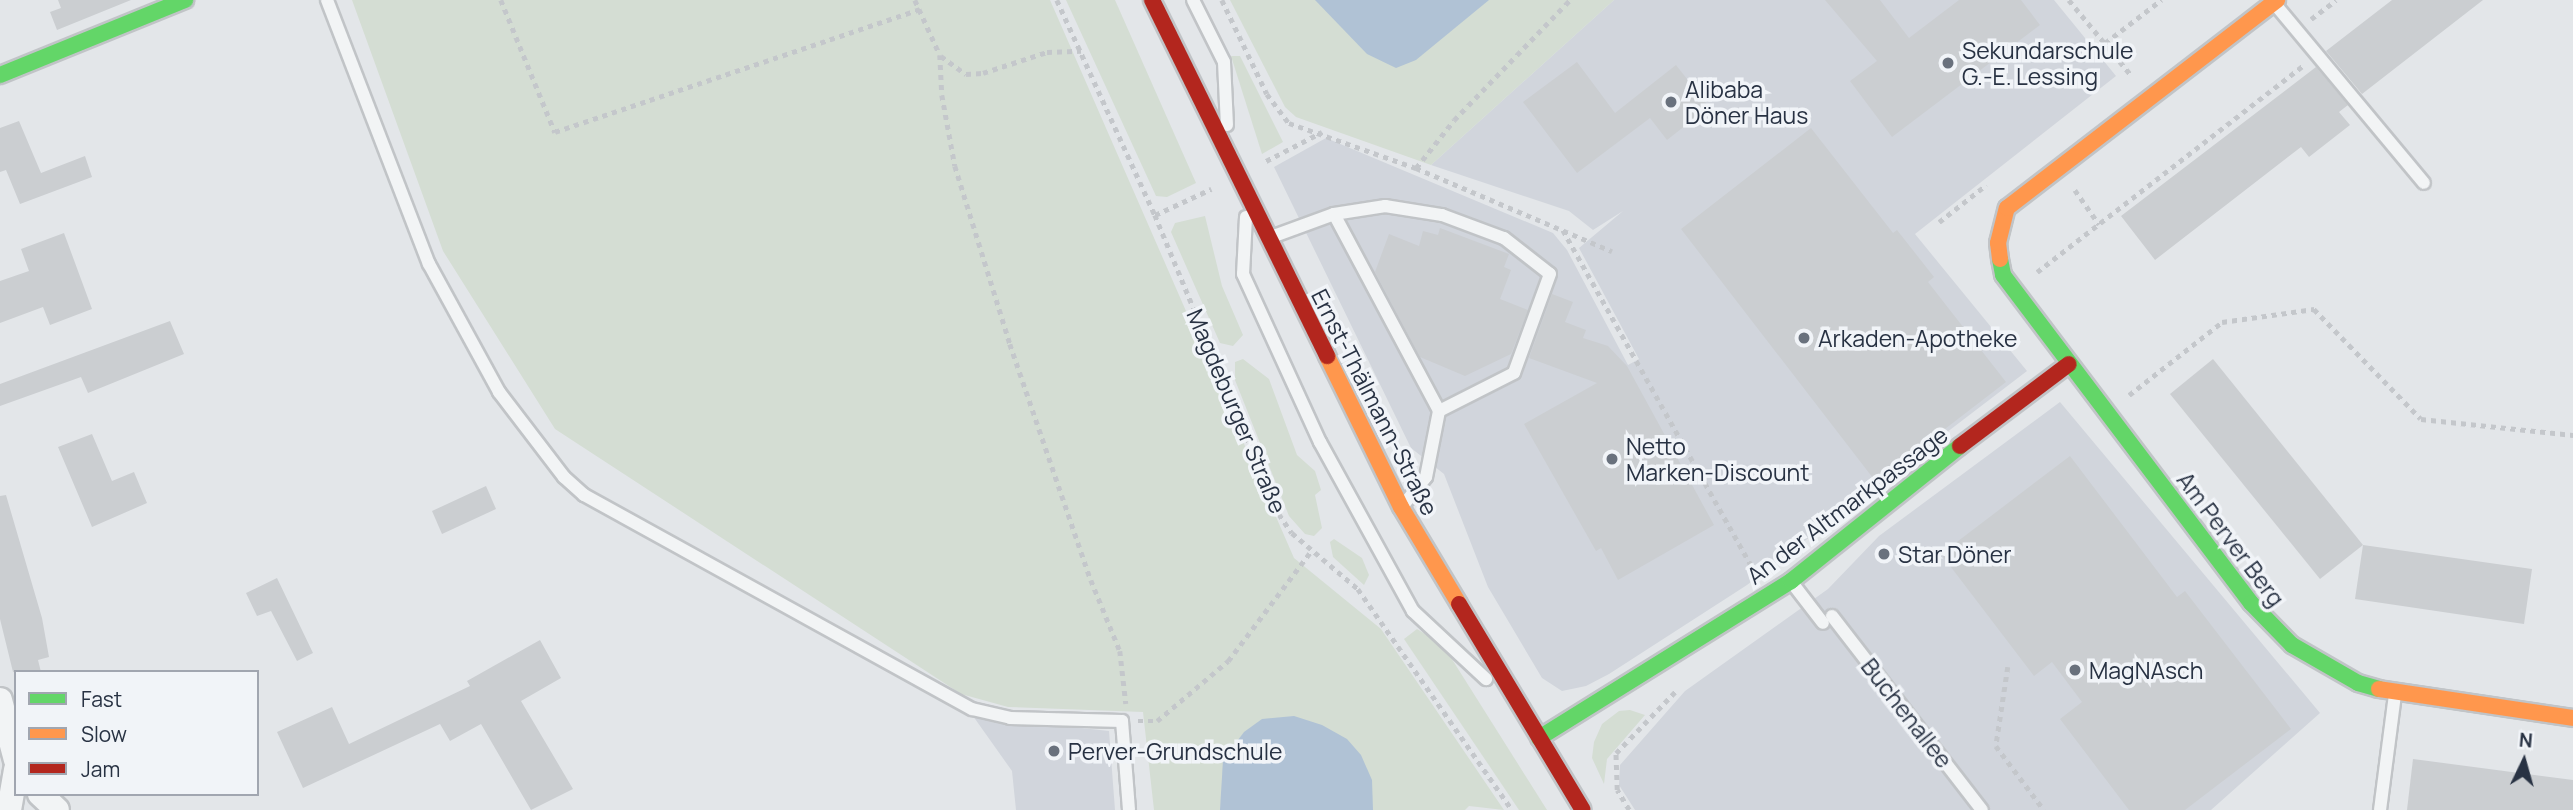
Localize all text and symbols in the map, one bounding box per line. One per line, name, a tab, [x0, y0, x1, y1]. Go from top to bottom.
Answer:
place label: Sekundarschule G.-E. Lessing	[1962, 36, 2133, 90]
marker: Sekundarschule G.-E. Lessing	[1940, 55, 1956, 71]
place label: Alibaba Döner Haus	[1685, 75, 1808, 129]
marker: Alibaba Döner Haus	[1663, 94, 1679, 110]
street label: Ernst-Thälmann-Straße	[1306, 284, 1444, 520]
street label: Magdeburger Straße	[1181, 305, 1293, 517]
place label: Arkaden-Apotheke	[1818, 324, 2017, 352]
marker: Arkaden-Apotheke	[1796, 330, 1812, 346]
street label: An der Altmarkpassage	[1741, 420, 1953, 590]
place label: Netto Marken-Discount	[1626, 432, 1809, 486]
marker: Netto Marken-Discount	[1604, 451, 1620, 467]
street label: Am Perver Berg	[2172, 466, 2290, 612]
place label: Star Döner	[1898, 540, 2011, 568]
marker: Star Döner	[1876, 546, 1892, 562]
street label: Buchenallee	[1856, 653, 1958, 773]
place label: MagNAsch	[2089, 656, 2204, 684]
marker: MagNAsch	[2067, 662, 2083, 678]
legend	[14, 670, 259, 796]
text: Fast	[81, 685, 122, 713]
text: Slow	[81, 720, 127, 748]
north arrow	[2489, 726, 2559, 796]
text: N	[2518, 727, 2534, 754]
place label: Perver-Grundschule	[1068, 737, 1282, 765]
marker: Perver-Grundschule	[1046, 743, 1062, 759]
text: Jam	[81, 755, 120, 783]

